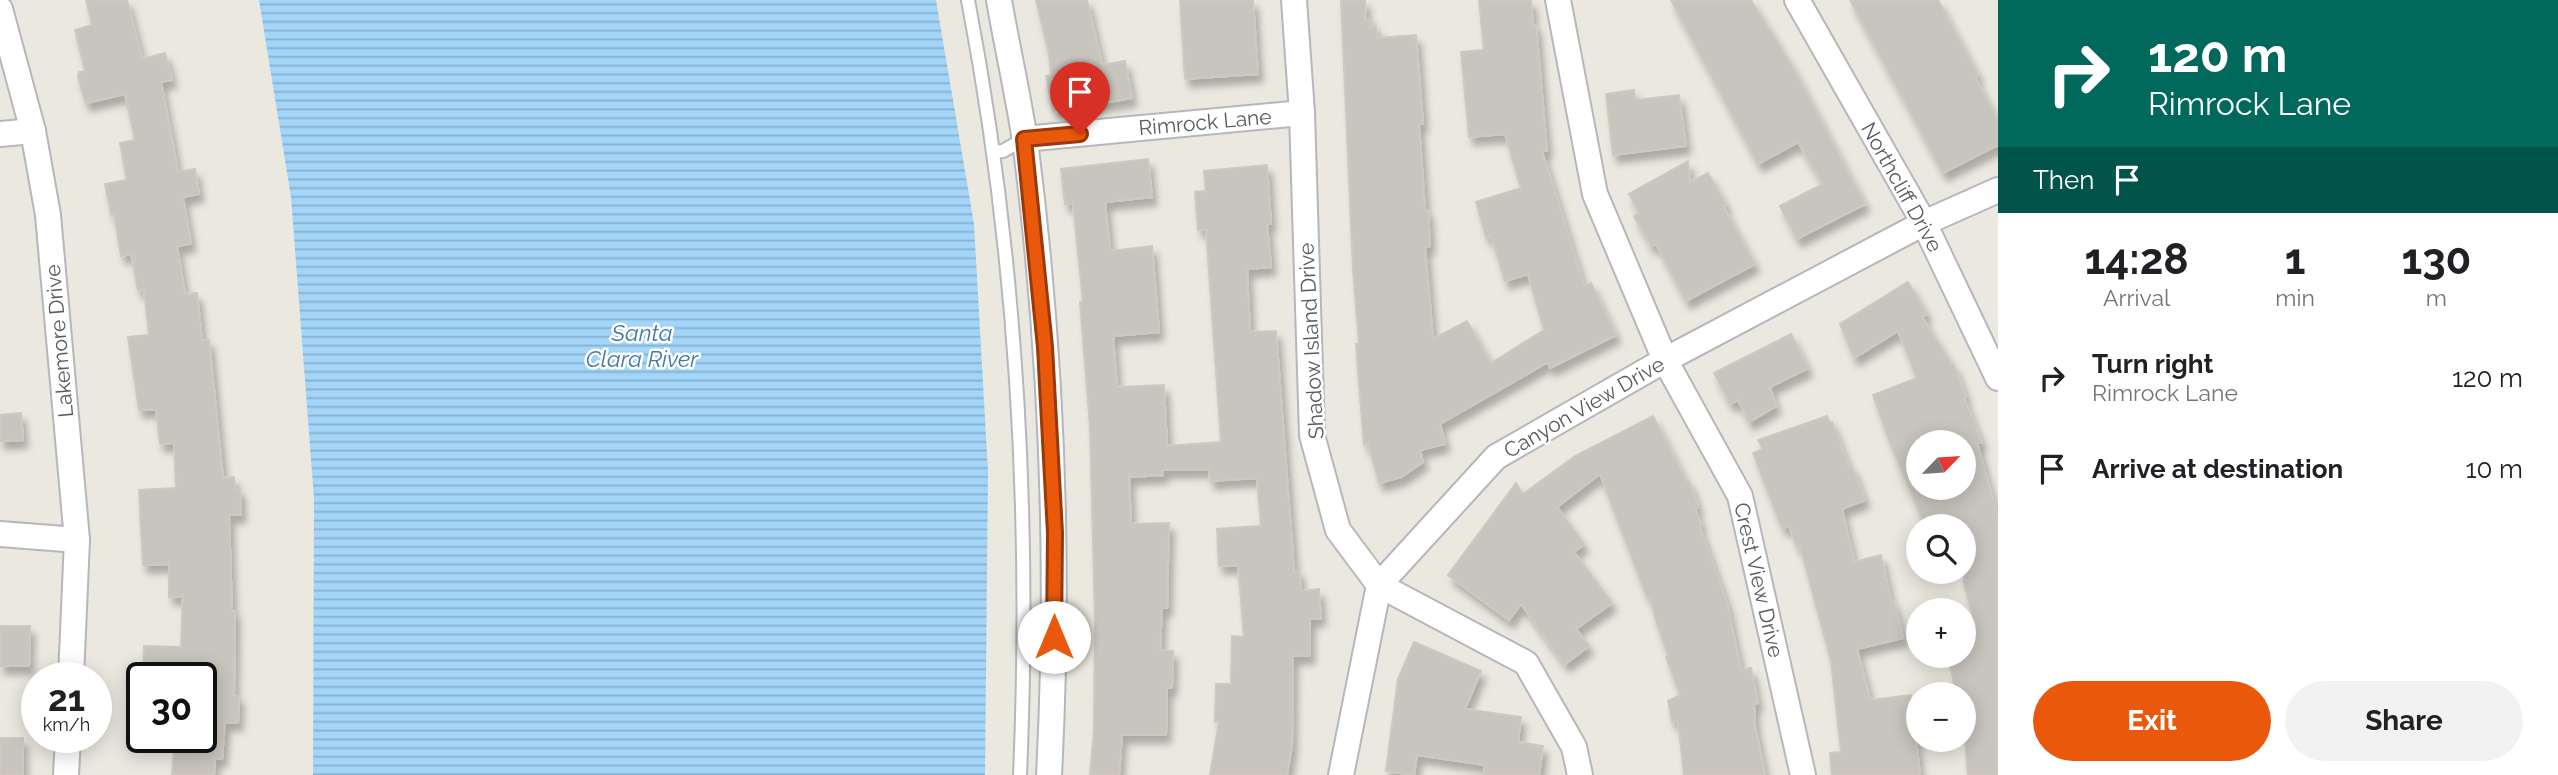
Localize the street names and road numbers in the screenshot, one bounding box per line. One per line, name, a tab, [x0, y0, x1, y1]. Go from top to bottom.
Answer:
street label: Rimrock Lane	[1138, 104, 1272, 140]
street label: Northcliff Drive	[1856, 118, 1948, 256]
street label: Shadow Island Drive	[1293, 242, 1329, 440]
street label: Lakemore Drive	[40, 264, 78, 418]
street label: Canyon View Drive	[1499, 351, 1669, 463]
street label: Crest View Drive	[1729, 500, 1789, 660]

